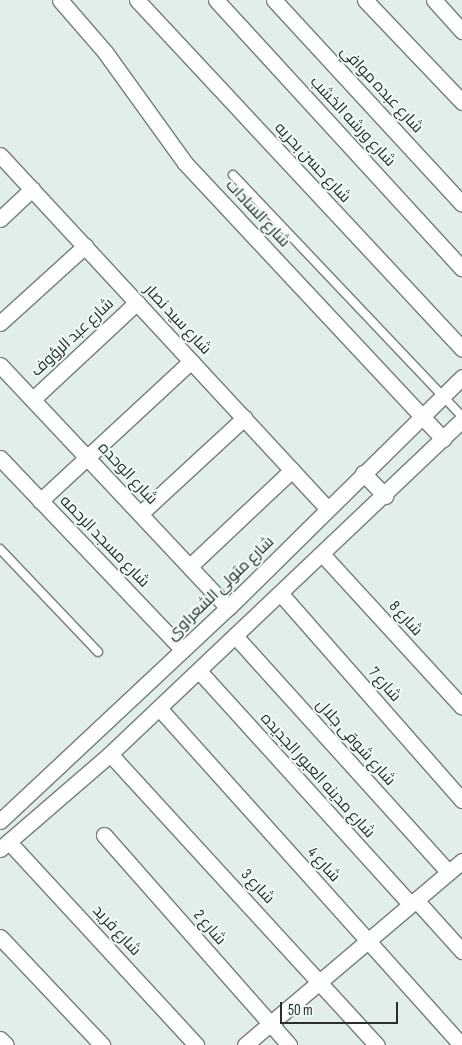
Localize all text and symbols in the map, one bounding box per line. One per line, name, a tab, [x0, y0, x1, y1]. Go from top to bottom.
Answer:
street label: شارع عبده موافي	[336, 42, 426, 138]
street label: شارع ورشه الخشب	[305, 73, 399, 171]
street label: شارع حسن بحريه	[270, 119, 354, 207]
street label: شارع السادات	[221, 176, 293, 252]
street label: شارع سيد نصار	[139, 281, 215, 359]
street label: شارع عبد الرؤوف	[28, 295, 118, 381]
street label: شارع الوحده	[93, 439, 161, 509]
street label: شارع مسجد الرحمه	[55, 492, 153, 592]
street label: شارع متولي الشعراوى	[163, 533, 279, 645]
street label: شارع 8	[384, 598, 426, 640]
street label: شارع 7	[364, 664, 404, 706]
street label: شارع شوقى جلال	[311, 696, 399, 790]
street label: شارع مدينه العبور الجديده	[256, 709, 378, 843]
street label: شارع 4	[302, 844, 344, 886]
street label: شارع 3	[236, 866, 278, 908]
street label: شارع فريد	[88, 902, 144, 960]
street label: شارع 2	[189, 907, 229, 949]
scale bar	[282, 992, 400, 1024]
text: 50 m	[288, 1001, 313, 1020]

